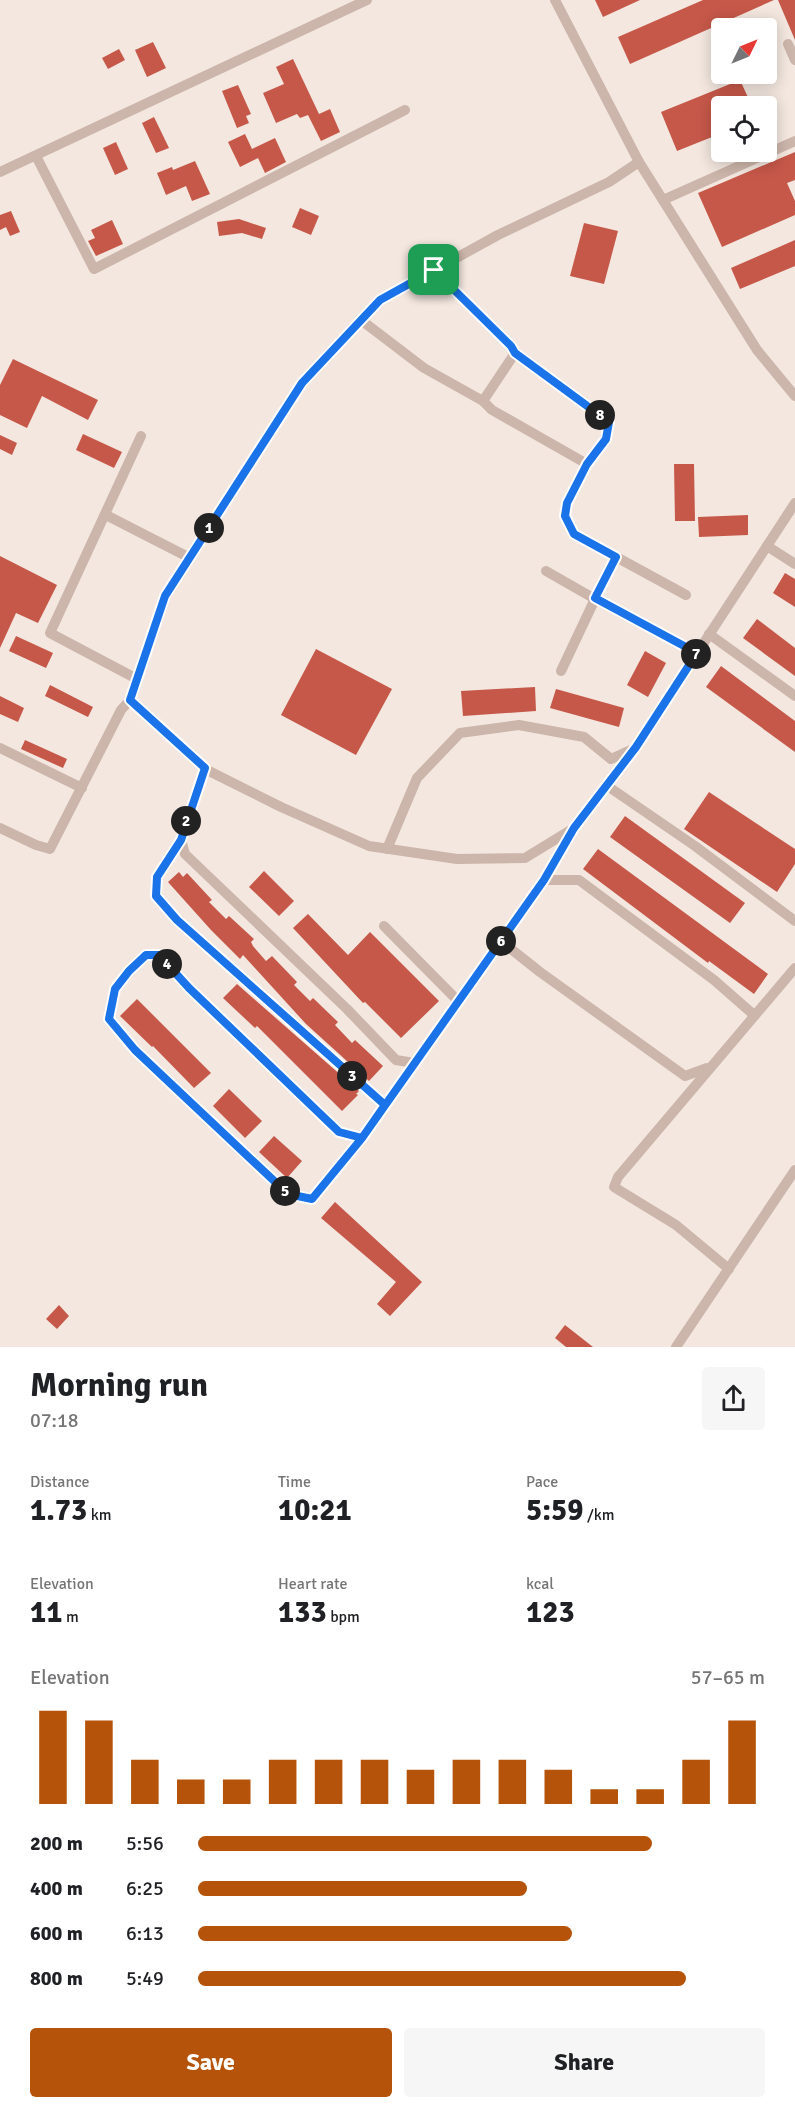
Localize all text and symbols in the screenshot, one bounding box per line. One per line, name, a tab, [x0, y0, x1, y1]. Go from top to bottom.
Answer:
north arrow	[711, 18, 777, 84]
map controls	[711, 18, 777, 162]
button: locate	[711, 96, 777, 162]
pin	[408, 244, 459, 295]
icon: arrive	[417, 253, 450, 286]
pin: 8	[585, 400, 615, 430]
text: 8	[596, 405, 604, 425]
pin: 1	[194, 513, 224, 543]
text: 1	[205, 518, 213, 538]
pin: 7	[681, 639, 711, 669]
text: 7	[692, 644, 700, 664]
pin: 2	[171, 806, 201, 836]
text: 2	[182, 811, 190, 831]
pin: 6	[486, 926, 516, 956]
text: 6	[497, 931, 505, 951]
pin: 4	[152, 949, 182, 979]
text: 4	[163, 954, 171, 974]
pin: 3	[337, 1061, 367, 1091]
text: 3	[348, 1066, 356, 1086]
pin: 5	[270, 1176, 300, 1206]
text: 5	[281, 1181, 289, 1201]
text: Morning run	[30, 1365, 208, 1406]
button: share	[702, 1367, 765, 1430]
text: 07:18	[30, 1408, 79, 1433]
text: Distance	[30, 1472, 90, 1492]
text: Time	[278, 1472, 311, 1492]
text: Pace	[526, 1472, 558, 1492]
text: 1.73	[30, 1492, 87, 1529]
text: 10:21	[278, 1492, 352, 1529]
text: 5:59	[526, 1492, 583, 1529]
text: km	[87, 1505, 112, 1525]
text: /km	[583, 1505, 615, 1525]
text: Elevation	[30, 1574, 94, 1594]
text: Heart rate	[278, 1574, 347, 1594]
text: kcal	[526, 1574, 554, 1594]
text: 11	[30, 1594, 62, 1631]
text: 133	[278, 1594, 327, 1631]
text: 123	[526, 1594, 575, 1631]
text: m	[62, 1607, 79, 1627]
text: bpm	[327, 1607, 360, 1627]
text: Elevation	[30, 1665, 110, 1690]
text: 57–65 m	[691, 1665, 765, 1690]
text: 200 m	[30, 1831, 83, 1856]
text: 5:56	[126, 1831, 164, 1856]
text: 400 m	[30, 1876, 83, 1901]
text: 6:25	[126, 1876, 164, 1901]
text: 600 m	[30, 1921, 83, 1946]
text: 6:13	[126, 1921, 164, 1946]
text: 800 m	[30, 1966, 83, 1991]
text: 5:49	[126, 1966, 164, 1991]
button: Save	[30, 2028, 392, 2097]
button: Share	[404, 2028, 765, 2097]

